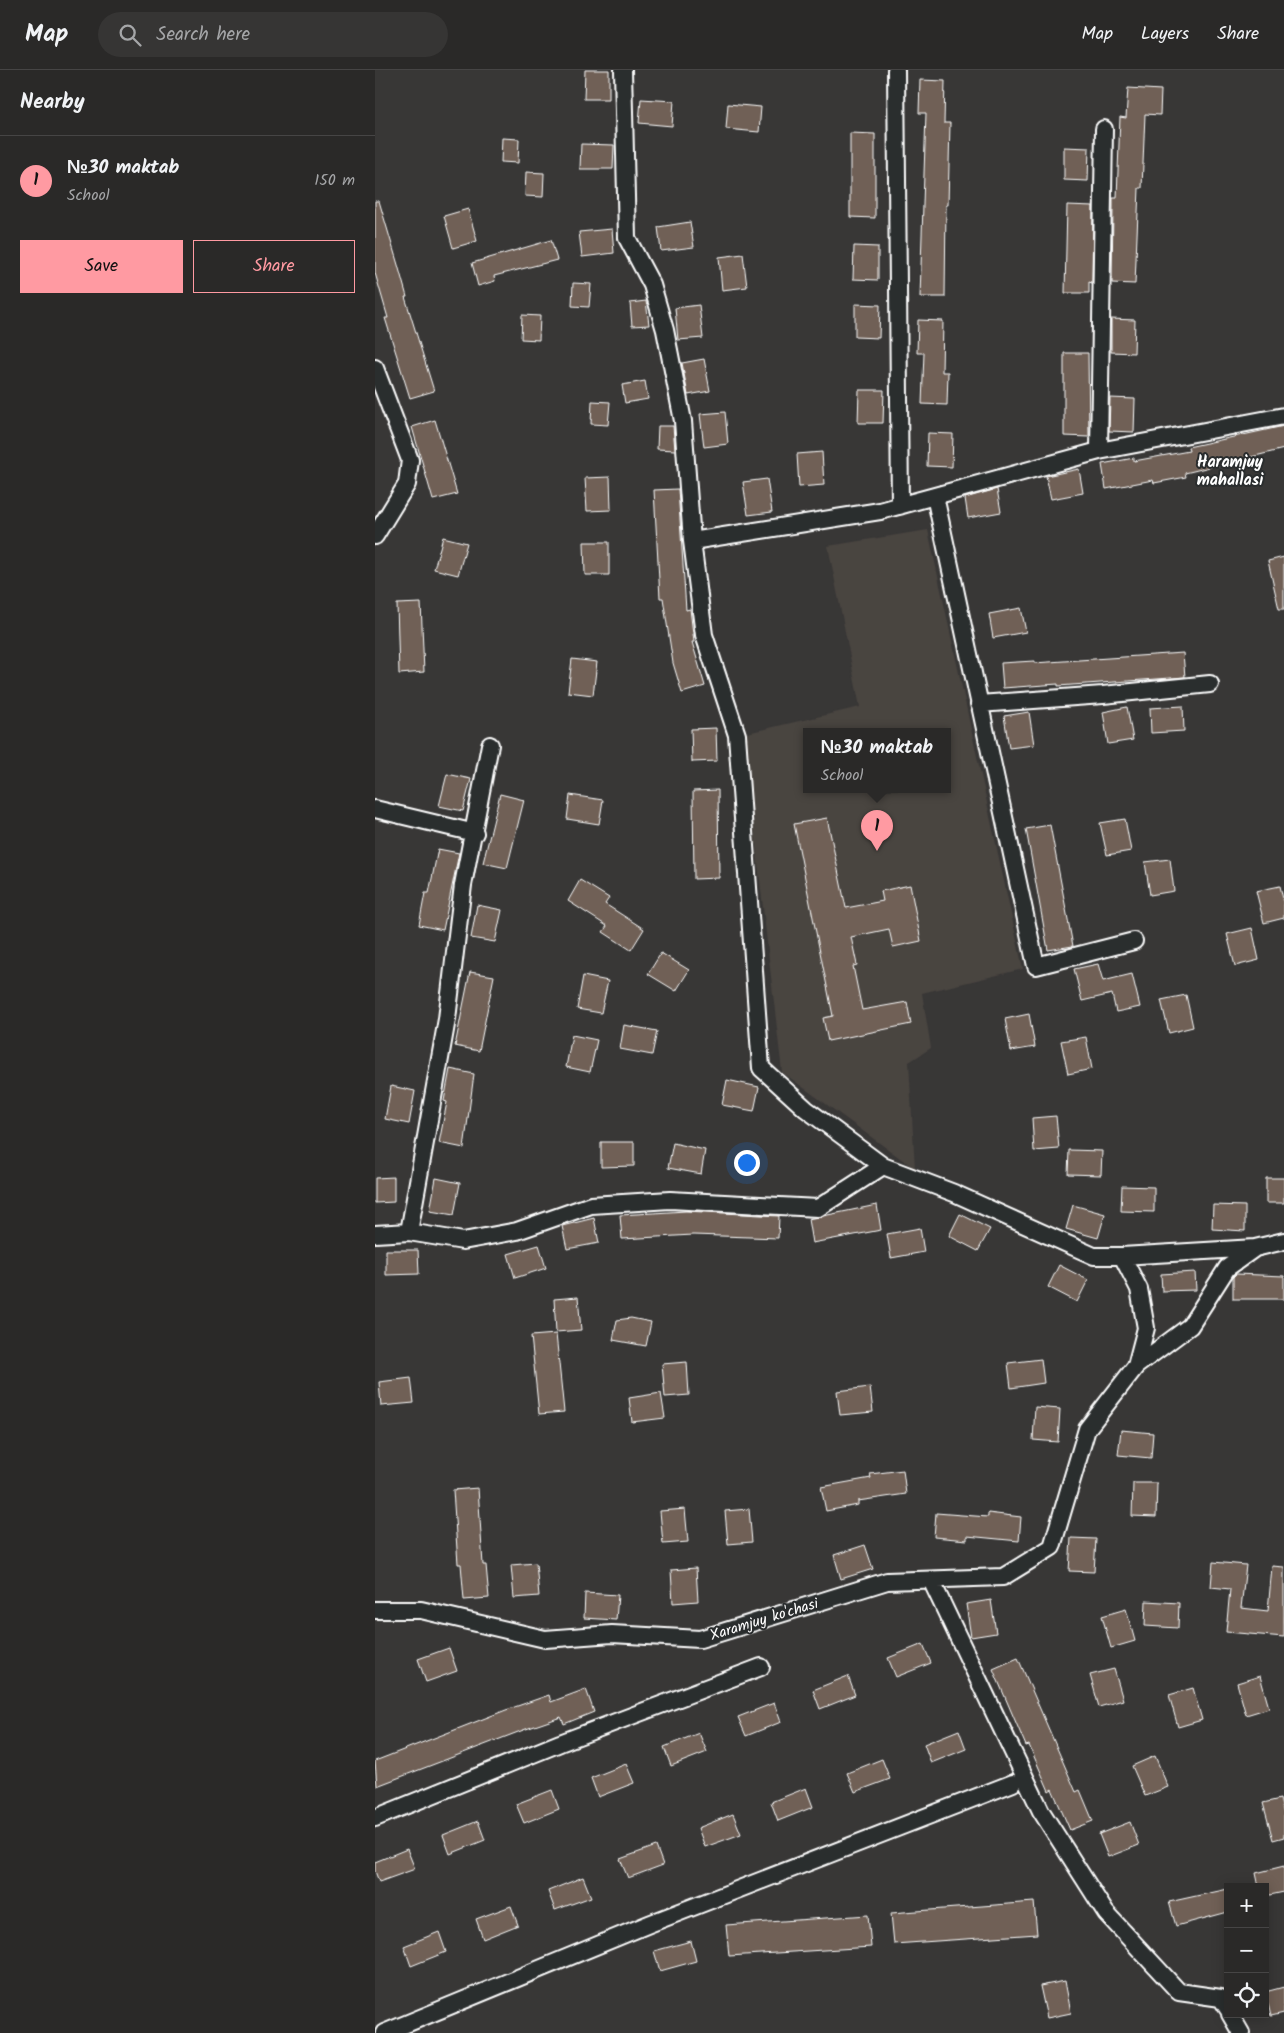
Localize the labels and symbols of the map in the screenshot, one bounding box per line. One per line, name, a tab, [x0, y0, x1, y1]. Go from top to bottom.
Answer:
district label: Haramjuy mahallasi	[1197, 450, 1264, 493]
pin: 1	[861, 810, 893, 851]
your location	[734, 1150, 760, 1176]
street label: Xaramjuy ko'chasi	[707, 1592, 823, 1648]

